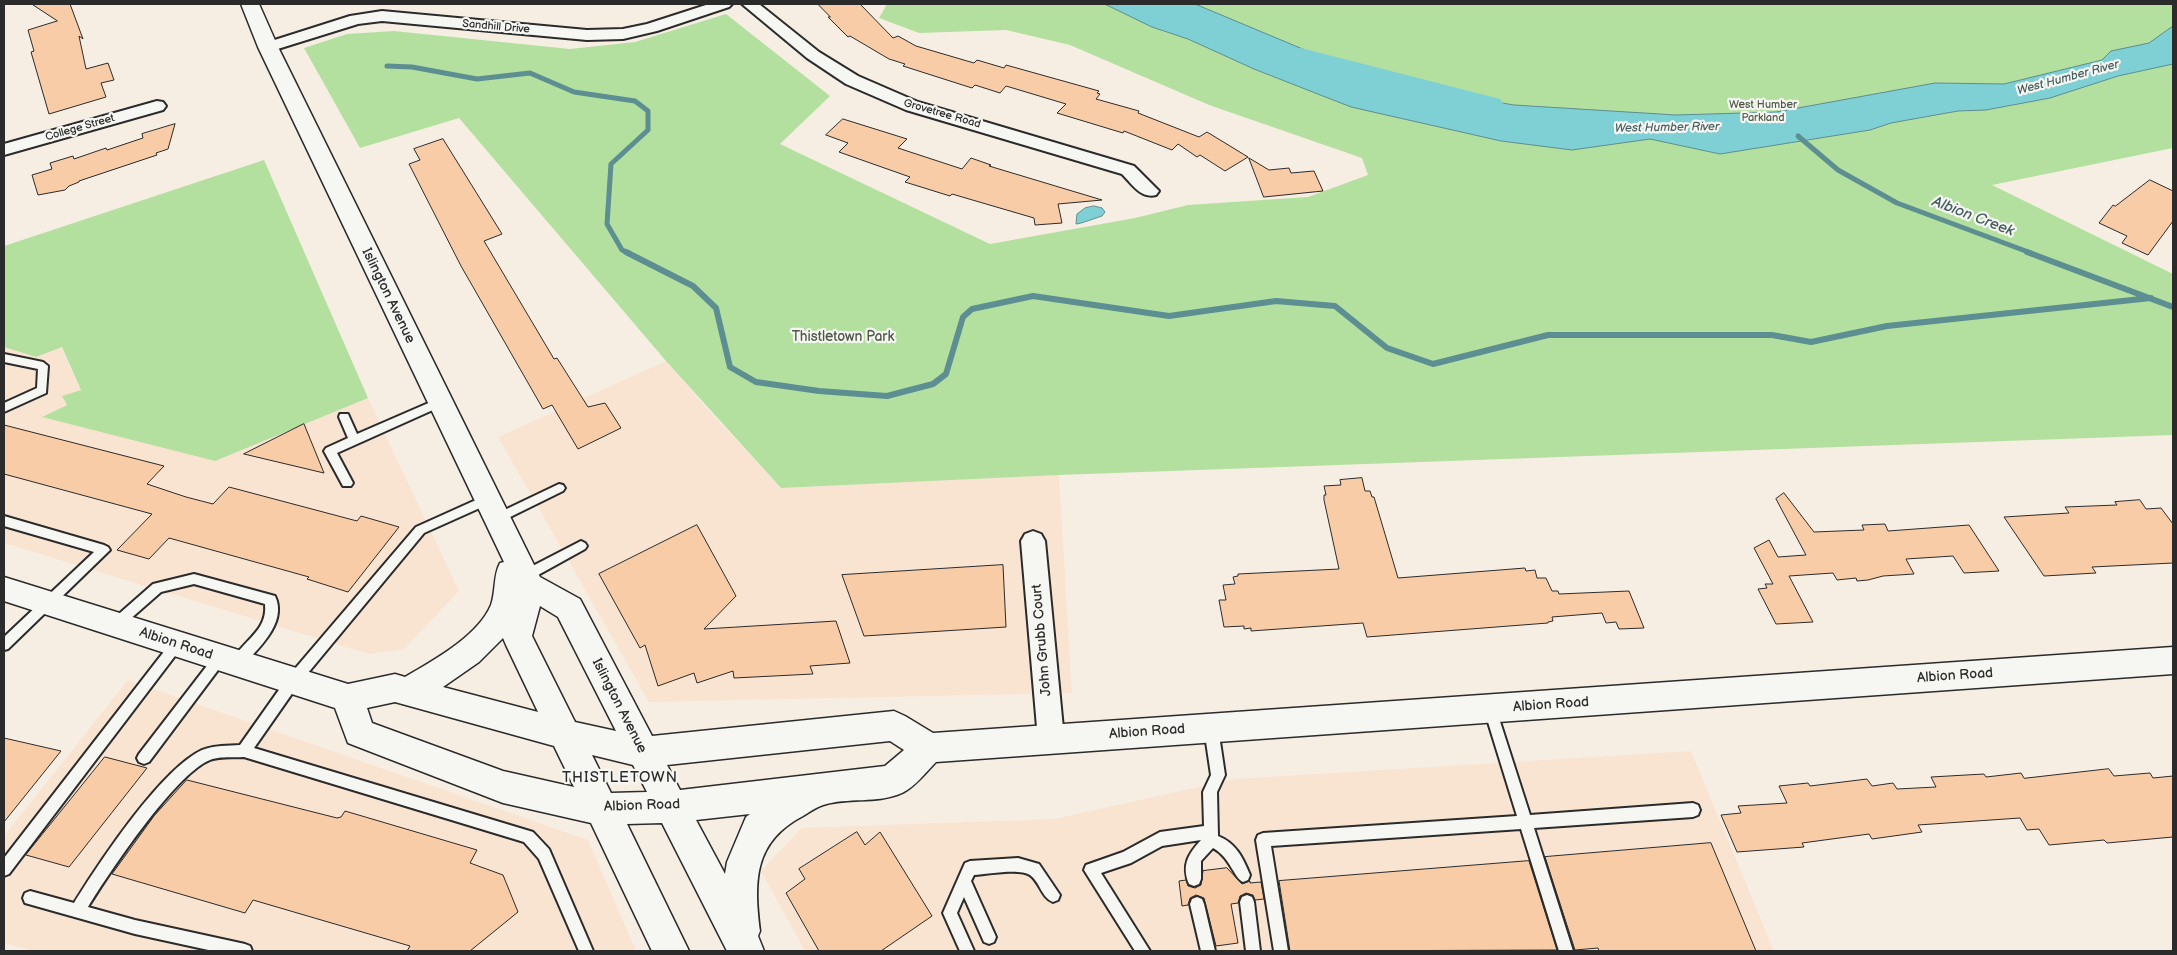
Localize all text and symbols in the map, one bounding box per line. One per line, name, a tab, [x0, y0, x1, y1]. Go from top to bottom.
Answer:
street label: Sandhill Drive	[462, 17, 530, 37]
water label: West Humber River	[2016, 57, 2120, 99]
street label: Grovetree Road	[902, 97, 982, 131]
park label: West Humber Parkland	[1729, 98, 1797, 124]
street label: College Street	[44, 112, 116, 144]
water label: West Humber River	[1615, 120, 1719, 136]
water label: Albion Creek	[1929, 193, 2017, 241]
street label: Islington Avenue	[358, 246, 418, 346]
park label: Thistletown Park	[792, 329, 894, 345]
street label: John Grubb Court	[1029, 583, 1055, 697]
street label: Albion Road	[137, 624, 215, 664]
street label: Islington Avenue	[588, 656, 650, 756]
street label: Albion Road	[1916, 665, 1994, 687]
street label: Albion Road	[1512, 694, 1590, 716]
street label: Albion Road	[1108, 721, 1186, 743]
district label: THISTLETOWN	[561, 769, 679, 787]
street label: Albion Road	[604, 796, 680, 816]

